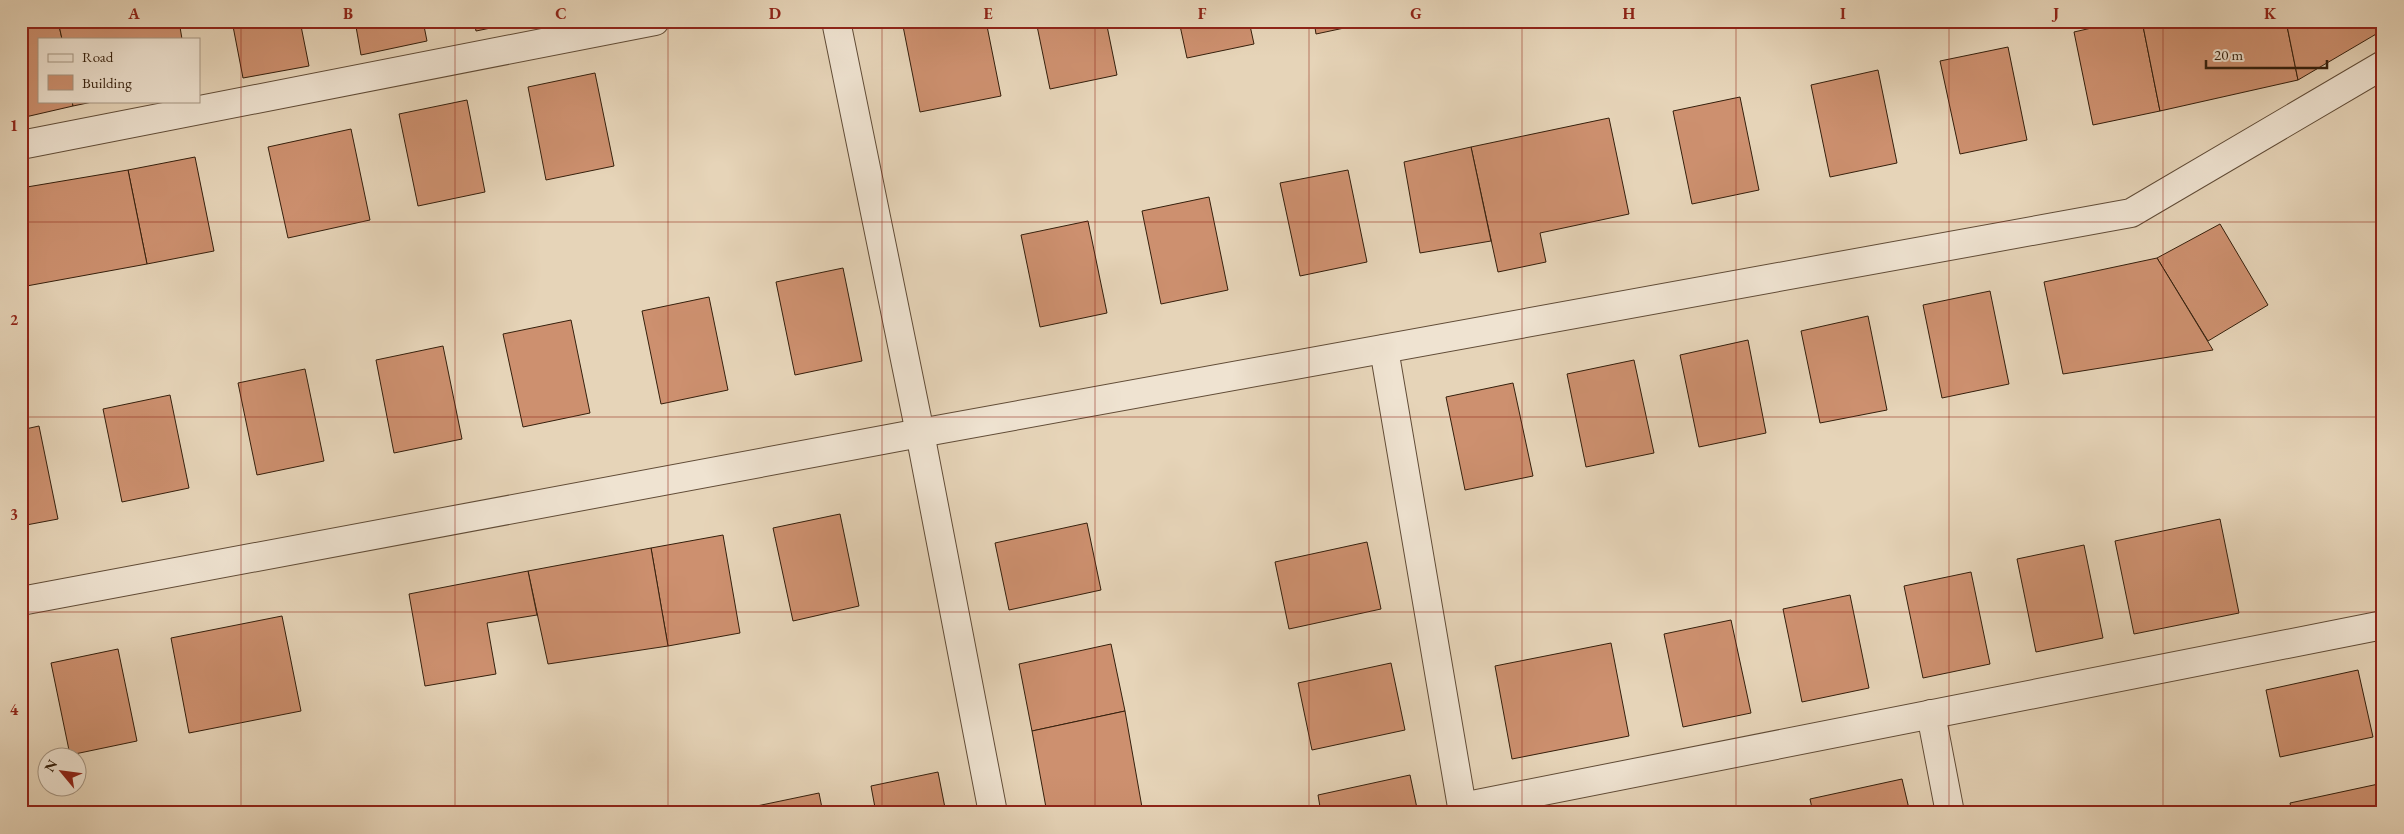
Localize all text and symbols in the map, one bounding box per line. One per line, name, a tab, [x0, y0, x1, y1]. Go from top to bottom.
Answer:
text: A	[127, 3, 140, 24]
text: B	[343, 3, 353, 24]
text: C	[555, 3, 567, 24]
text: D	[769, 3, 781, 24]
text: E	[983, 3, 993, 24]
text: F	[1198, 3, 1207, 24]
text: G	[1410, 3, 1422, 24]
text: H	[1623, 3, 1636, 24]
text: I	[1840, 3, 1846, 24]
text: J	[2051, 3, 2059, 24]
text: K	[2264, 3, 2277, 24]
legend	[38, 38, 200, 102]
scale bar	[2206, 38, 2328, 70]
text: 20 m	[2214, 45, 2243, 64]
text: Road	[82, 47, 114, 66]
text: Building	[82, 73, 132, 92]
text: 1	[10, 115, 18, 136]
text: 2	[10, 309, 19, 330]
text: 3	[10, 504, 18, 525]
text: 4	[10, 699, 19, 720]
north arrow	[38, 746, 88, 796]
text: N	[40, 756, 62, 775]

